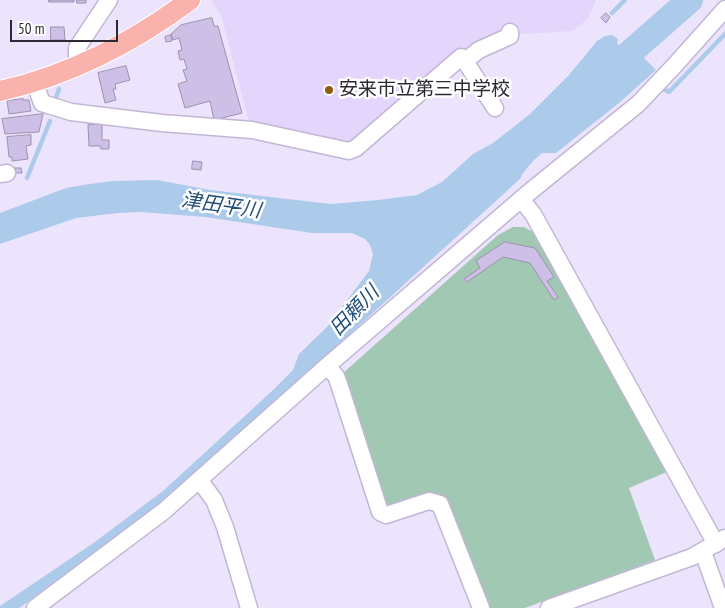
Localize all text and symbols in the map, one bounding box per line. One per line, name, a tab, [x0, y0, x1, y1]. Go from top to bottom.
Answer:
scale bar	[12, 10, 120, 42]
text: 50 m	[18, 19, 44, 38]
place label: 安来市立第三中学校	[339, 79, 510, 101]
marker: 安来市立第三中学校	[323, 84, 335, 96]
water label: 津田平川	[180, 189, 262, 223]
water label: 田頼川	[326, 281, 384, 341]

